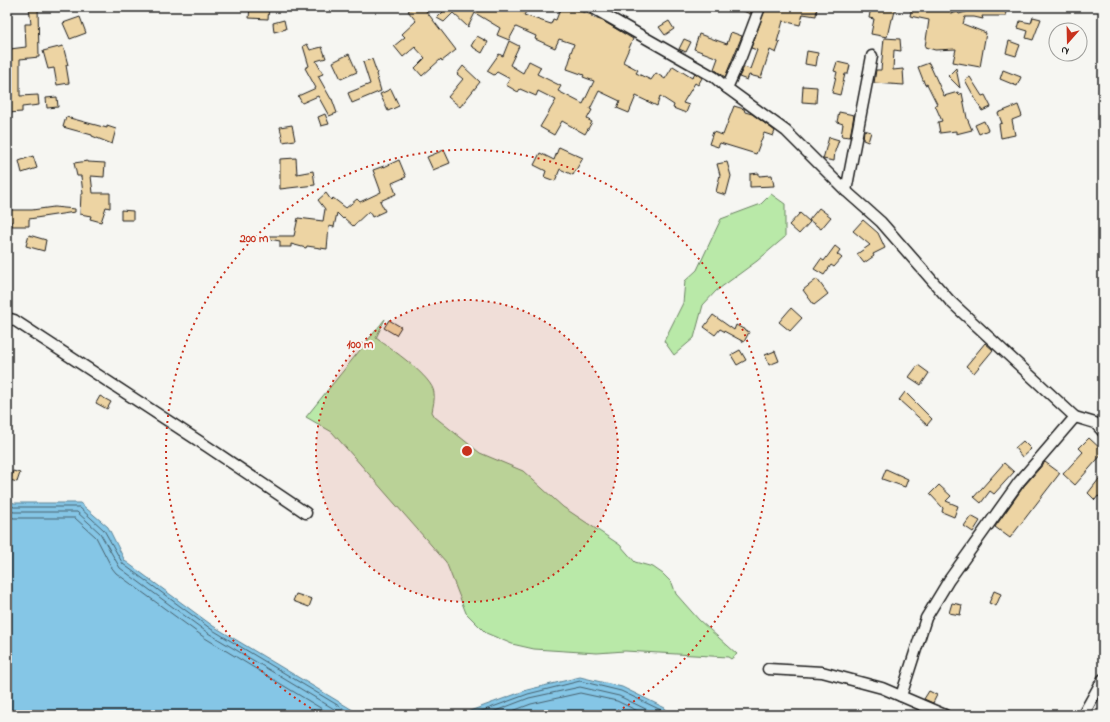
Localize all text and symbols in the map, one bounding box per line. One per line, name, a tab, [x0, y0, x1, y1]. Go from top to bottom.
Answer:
north arrow	[1048, 22, 1088, 62]
text: N	[1059, 42, 1071, 59]
text: 200 m	[239, 230, 269, 248]
text: 100 m	[347, 336, 374, 354]
centre of rings	[460, 444, 474, 458]

